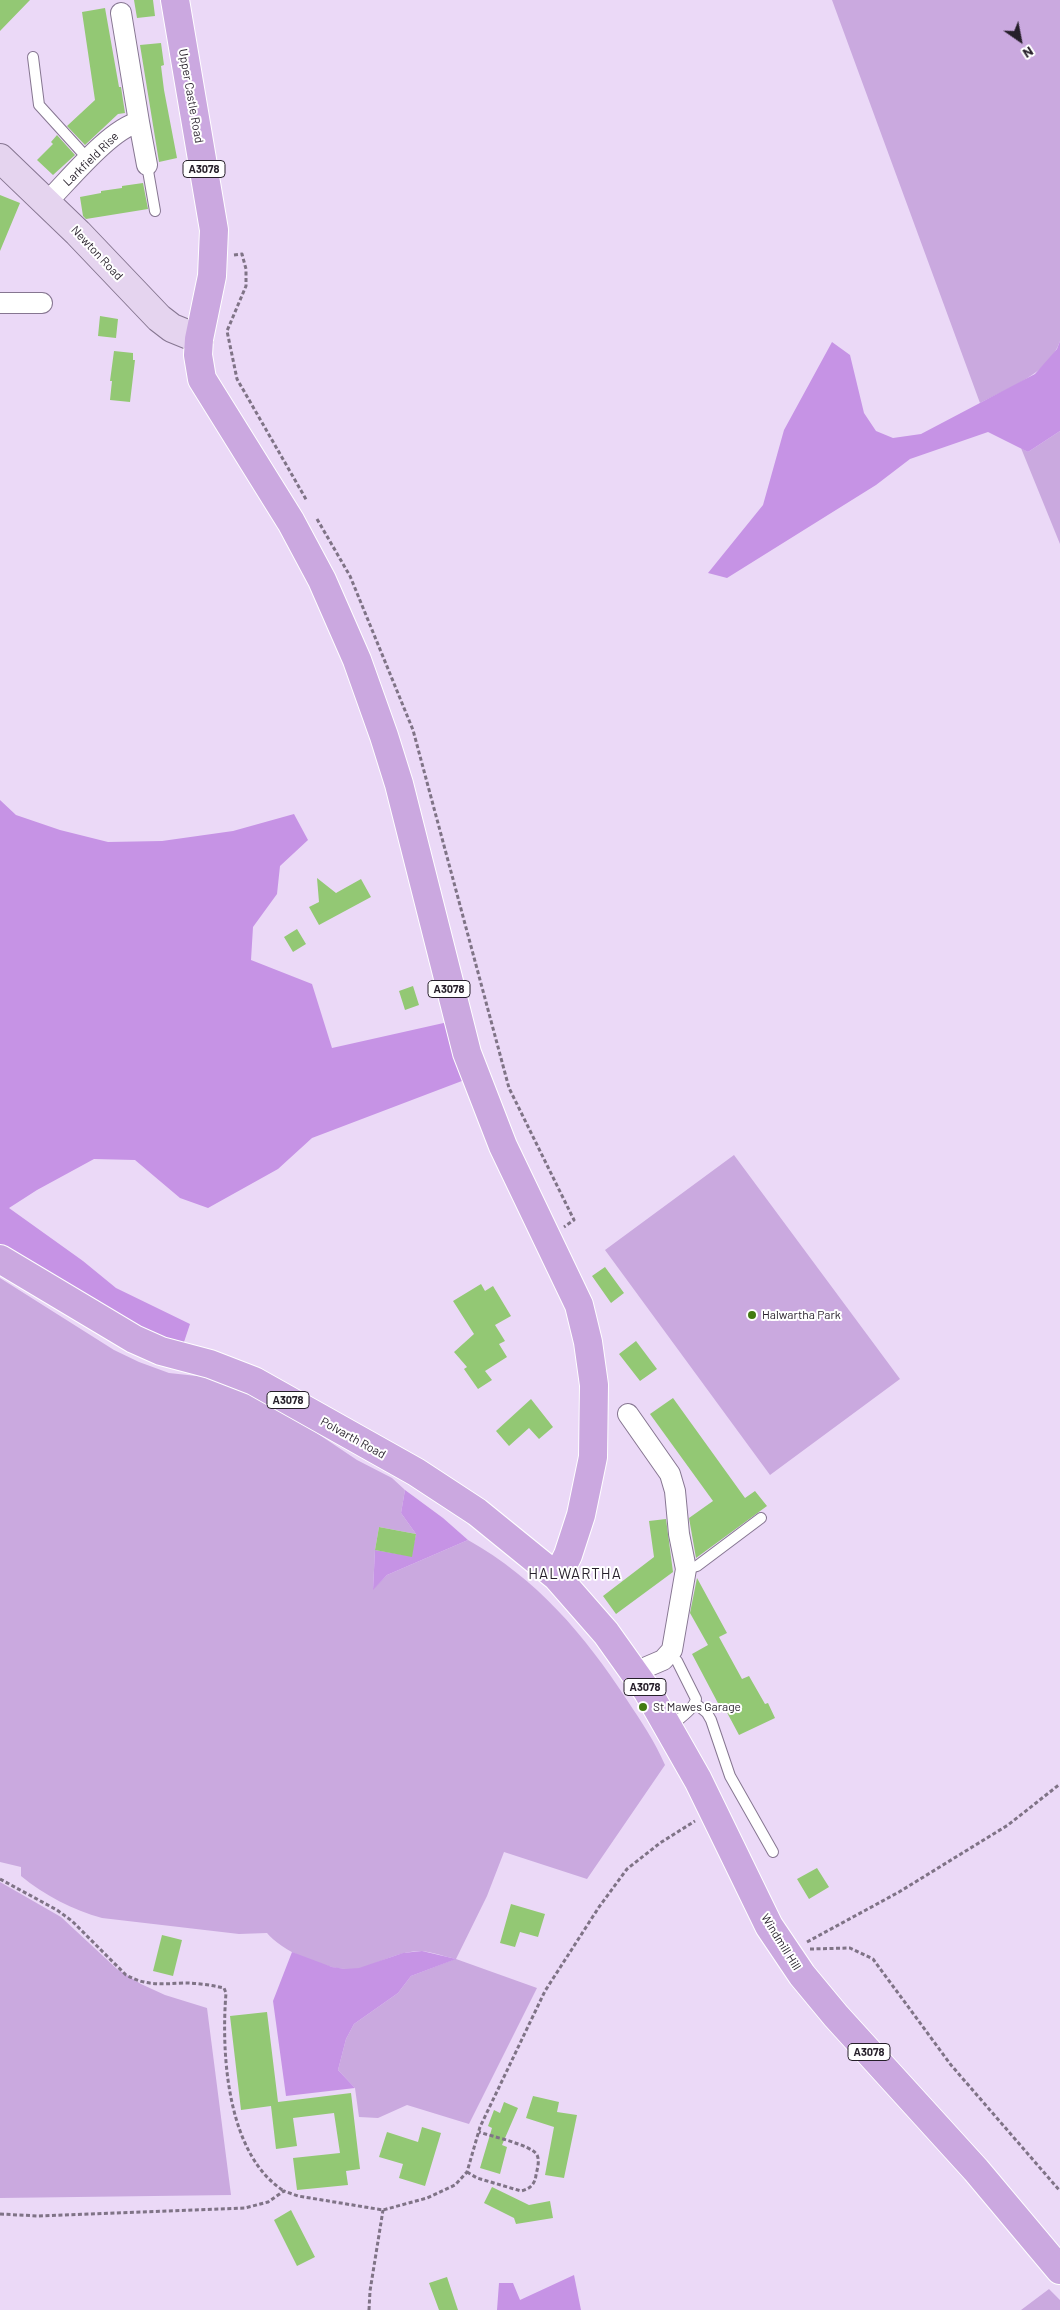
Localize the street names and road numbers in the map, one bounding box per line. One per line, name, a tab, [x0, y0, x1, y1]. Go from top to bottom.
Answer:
street label: Upper Castle Road	[176, 48, 206, 144]
street label: Larkfield Rise	[60, 129, 122, 189]
road number: A3078	[183, 160, 225, 178]
street label: Newton Road	[68, 223, 126, 283]
road number: A3078	[428, 981, 470, 998]
road number: A3078	[267, 1392, 309, 1408]
street label: Polvarth Road	[318, 1414, 388, 1462]
road number: A3078	[624, 1678, 666, 1695]
street label: Windmill Hill	[758, 1911, 804, 1973]
road number: A3078	[848, 2044, 890, 2060]

